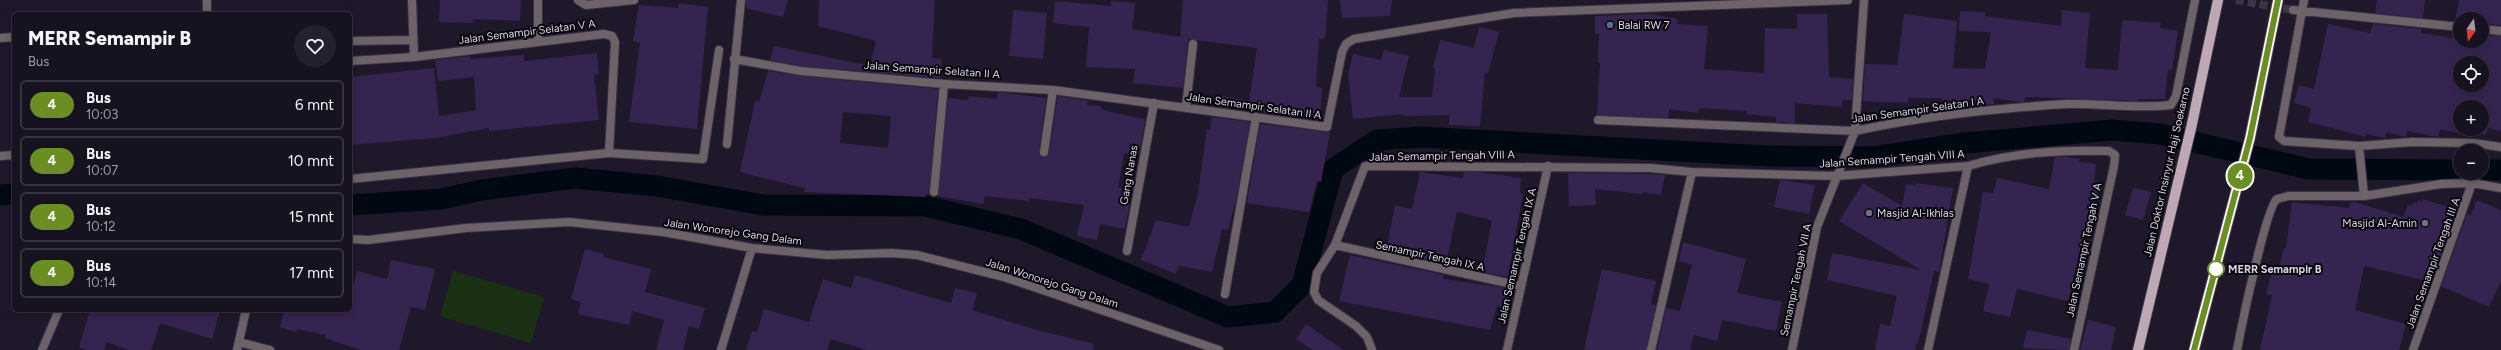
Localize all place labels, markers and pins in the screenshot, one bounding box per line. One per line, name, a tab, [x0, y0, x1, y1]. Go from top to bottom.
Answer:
place label: Balai RW 7	[1618, 19, 1670, 32]
marker: Balai RW 7	[1605, 20, 1615, 30]
place label: Masjid Al-Ikhlas	[1877, 207, 1954, 220]
marker: Masjid Al-Ikhlas	[1864, 208, 1874, 218]
place label: Masjid Al-Amin	[2342, 217, 2417, 230]
marker: Masjid Al-Amin	[2420, 218, 2430, 228]
marker: MERR Semampir B	[2207, 260, 2225, 278]
place label: MERR Semampir B	[2228, 263, 2322, 276]

